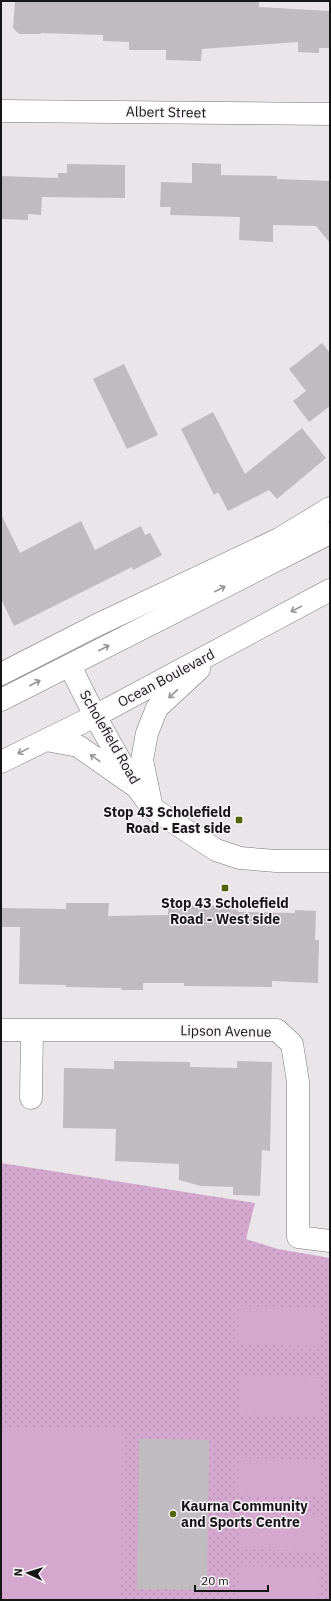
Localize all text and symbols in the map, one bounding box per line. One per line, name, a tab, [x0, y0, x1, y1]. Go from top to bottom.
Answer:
street label: Albert Street	[126, 102, 206, 122]
one-way arrow	[214, 585, 226, 592]
one-way arrow	[290, 605, 302, 613]
one-way arrow	[98, 644, 110, 651]
street label: Ocean Boulevard	[115, 645, 217, 711]
one-way arrow	[29, 679, 41, 686]
street label: Scholefield Road	[76, 687, 144, 787]
one-way arrow	[168, 689, 178, 698]
one-way arrow	[17, 748, 29, 755]
one-way arrow	[90, 754, 101, 762]
place label: Stop 43 Scholefield Road - East side	[103, 803, 231, 837]
marker: Stop 43 Scholefield Road - East side	[234, 815, 244, 825]
marker: Stop 43 Scholefield Road - West side	[220, 883, 230, 893]
place label: Stop 43 Scholefield Road - West side	[161, 894, 289, 928]
street label: Lipson Avenue	[180, 1021, 272, 1041]
place label: Kaurna Community and Sports Centre	[181, 1497, 308, 1531]
marker: Kaurna Community and Sports Centre	[168, 1509, 178, 1519]
north arrow	[8, 1553, 48, 1593]
scale bar	[195, 1567, 268, 1593]
text: N	[11, 1568, 25, 1577]
text: 20 m	[201, 1573, 229, 1588]

